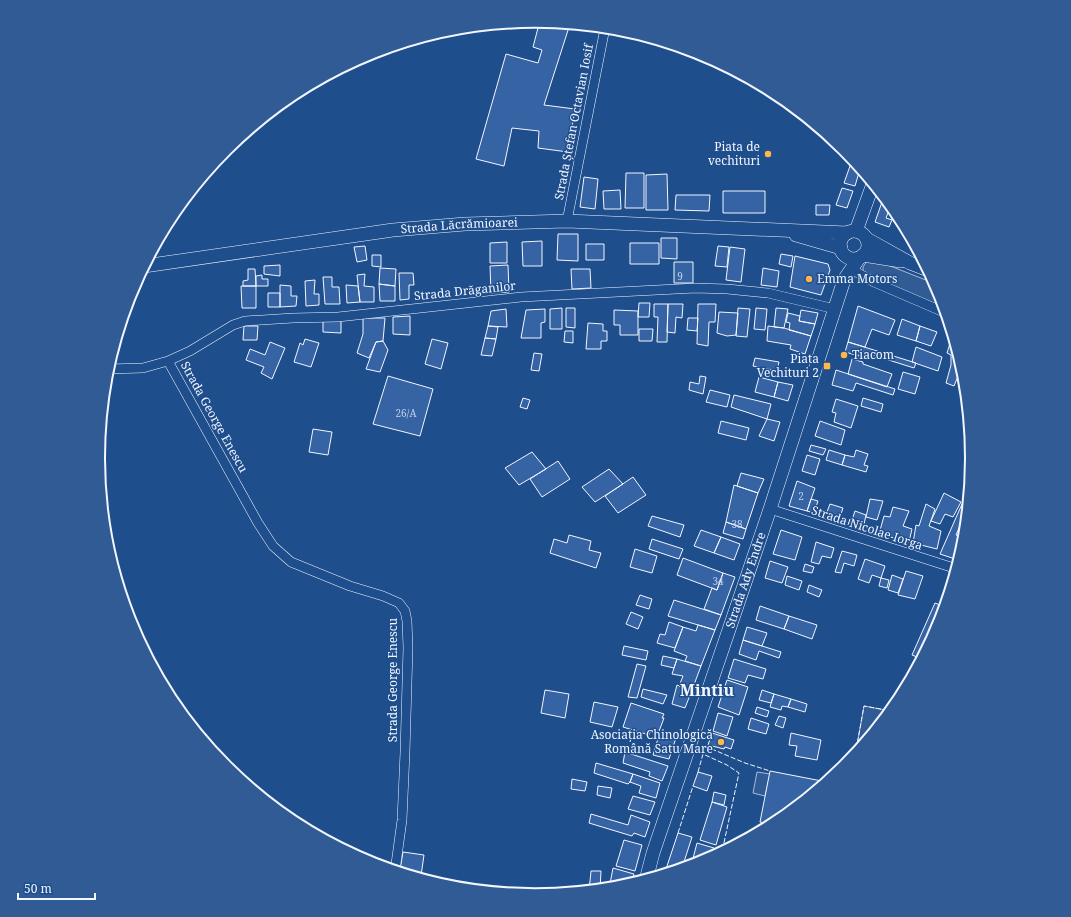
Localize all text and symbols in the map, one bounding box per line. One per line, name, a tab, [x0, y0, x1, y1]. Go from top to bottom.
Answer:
street label: Strada Ștefan Octavian Iosif	[550, 41, 597, 201]
place label: Piata de vechituri	[708, 138, 760, 169]
marker: Piata de vechituri	[763, 149, 773, 159]
street label: Strada Lăcrămioarei	[400, 213, 518, 237]
house number: 9	[677, 269, 683, 283]
place label: Emma Motors	[817, 270, 897, 287]
marker: Emma Motors	[804, 274, 814, 284]
street label: Strada Drăganilor	[413, 277, 517, 304]
place label: Tiacom	[852, 346, 894, 363]
place label: Piata Vechituri 2	[757, 350, 819, 381]
marker: Tiacom	[839, 350, 849, 360]
street label: Strada George Enescu	[177, 358, 252, 476]
marker: Piata Vechituri 2	[822, 361, 832, 371]
house number: 26/A	[395, 406, 417, 420]
house number: 2	[798, 489, 804, 503]
street label: Strada Nicolae Iorga	[809, 501, 925, 554]
house number: 38	[731, 517, 743, 531]
street label: Strada Ady Endre	[721, 530, 770, 630]
house number: 34	[712, 574, 724, 588]
street label: Strada George Enescu	[384, 617, 401, 742]
district label: Mintiu	[680, 679, 734, 701]
place label: Asociația Chinologică Română Satu Mare	[591, 726, 713, 757]
marker: Asociația Chinologică Română Satu Mare	[716, 737, 726, 747]
scale bar	[18, 875, 95, 901]
text: 50 m	[24, 880, 52, 897]

